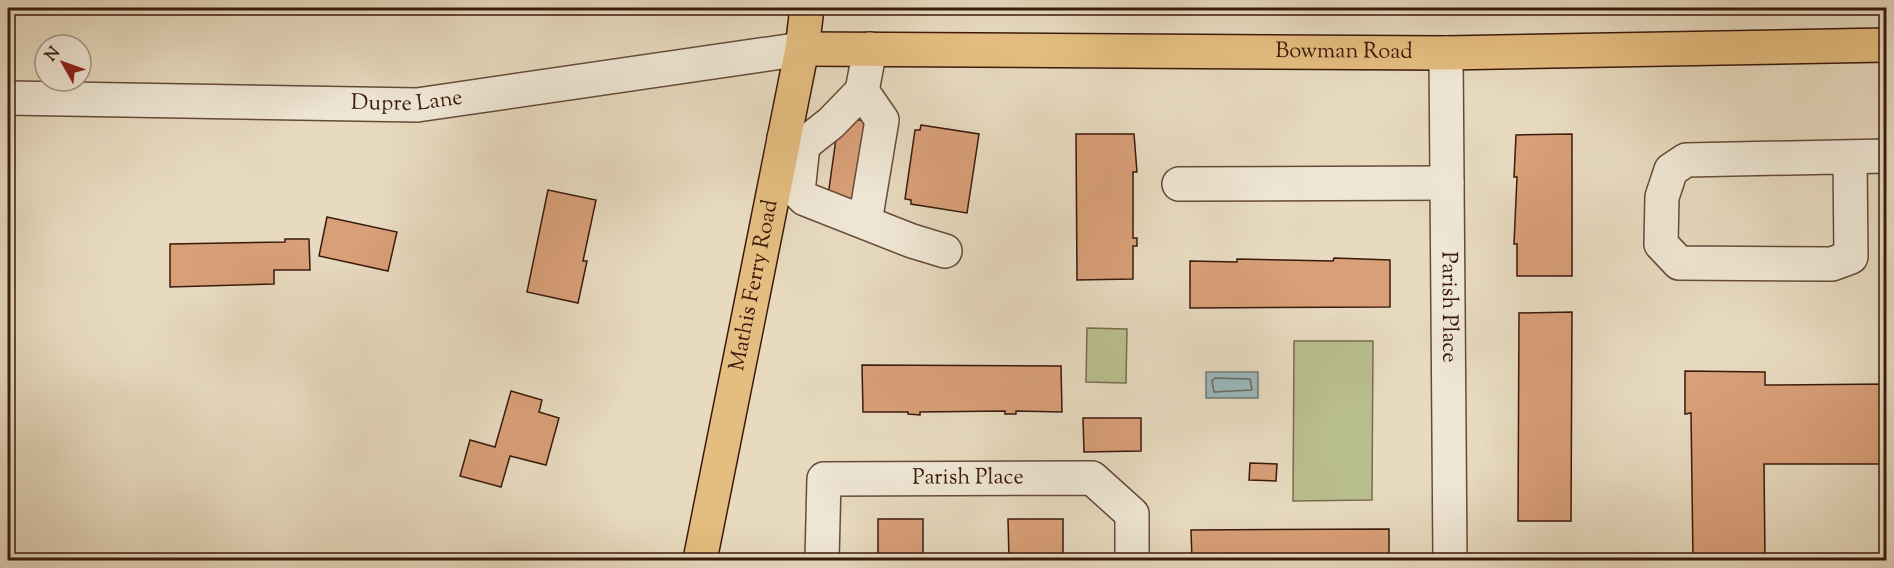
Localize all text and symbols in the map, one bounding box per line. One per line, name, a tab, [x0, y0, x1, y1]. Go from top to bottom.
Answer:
north arrow	[33, 33, 93, 93]
street label: Bowman Road	[1275, 36, 1413, 69]
text: N	[41, 43, 66, 67]
street label: Dupre Lane	[351, 83, 465, 121]
street label: Mathis Ferry Road	[722, 197, 788, 374]
street label: Parish Place	[1432, 251, 1464, 363]
street label: Parish Place	[912, 462, 1024, 495]

